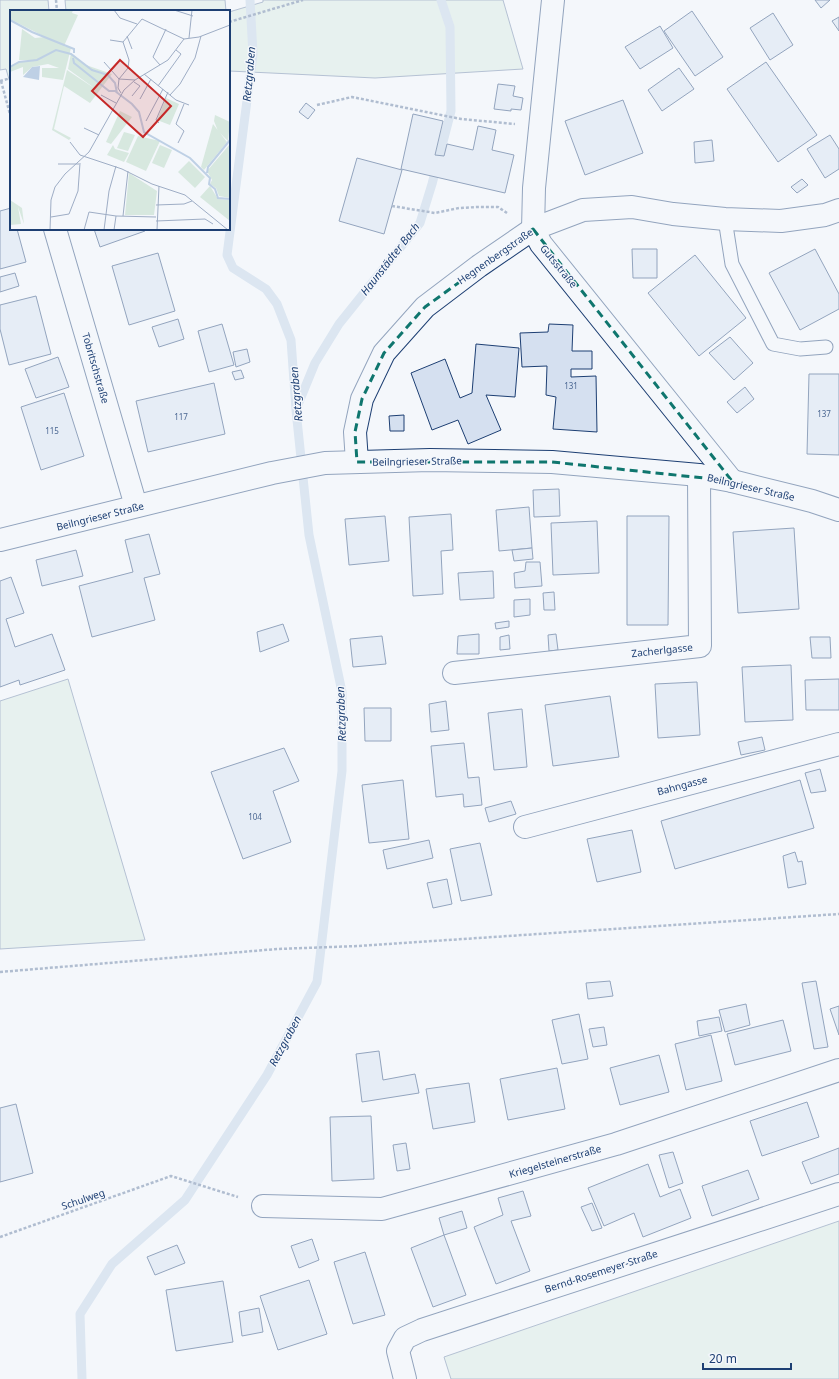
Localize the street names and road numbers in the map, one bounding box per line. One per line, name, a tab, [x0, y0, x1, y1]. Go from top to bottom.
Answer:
street label: Hegnenbergstraße	[455, 225, 536, 287]
street label: Gutsstraße	[537, 241, 581, 291]
street label: Tobritschstraße	[79, 331, 113, 405]
street label: Beilngrieser Straße	[372, 453, 462, 469]
street label: Beilngrieser Straße	[706, 470, 797, 504]
street label: Beilngrieser Straße	[55, 498, 146, 534]
street label: Zacherlgasse	[631, 640, 694, 660]
street label: Bahngasse	[655, 771, 709, 798]
street label: Kriegelsteinerstraße	[507, 1141, 603, 1181]
street label: Schulweg	[59, 1185, 107, 1213]
street label: Bernd-Rosemeyer-Straße	[543, 1246, 660, 1296]

